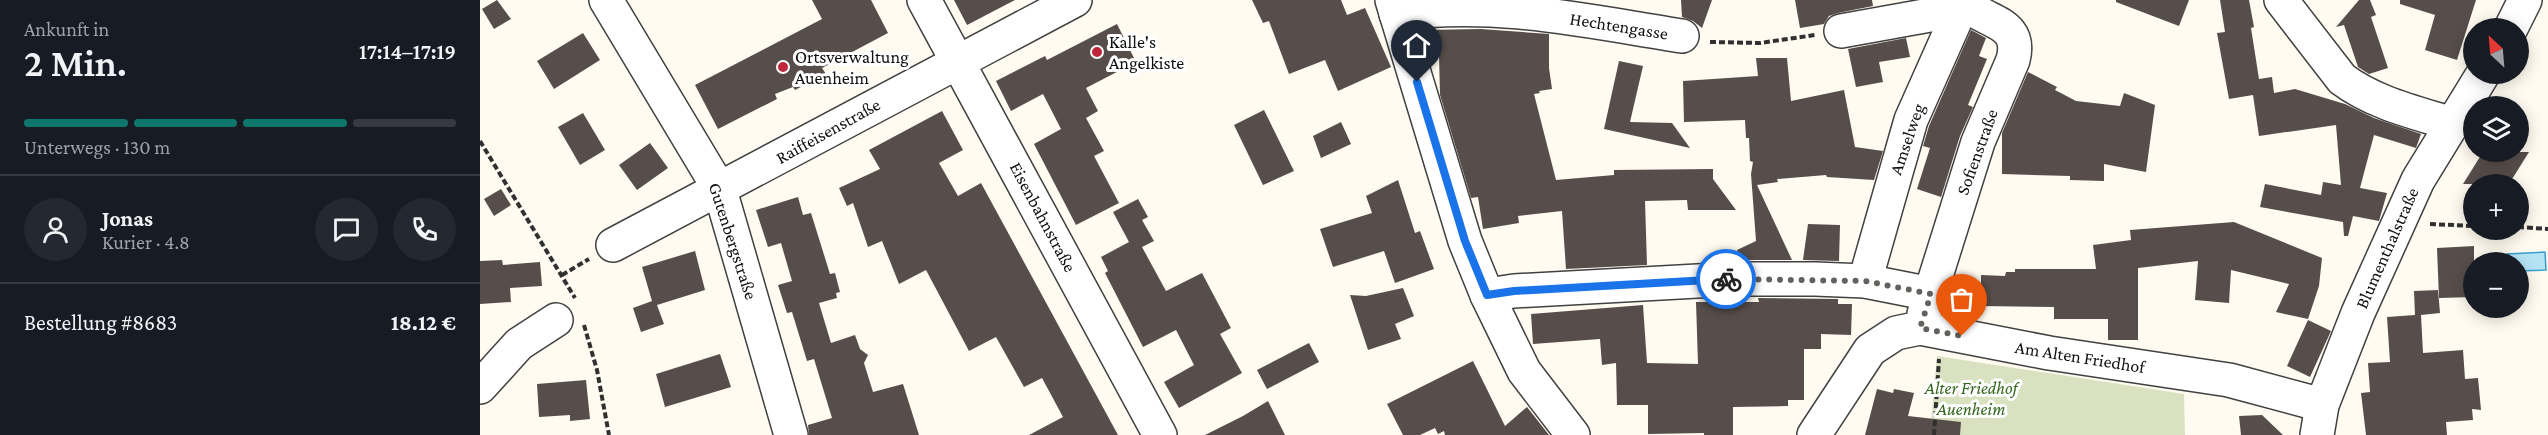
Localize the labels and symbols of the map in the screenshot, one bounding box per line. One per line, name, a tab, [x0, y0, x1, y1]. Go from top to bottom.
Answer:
street label: Hechtengasse	[1568, 8, 1670, 44]
north arrow	[2463, 18, 2529, 84]
pin	[1391, 20, 1442, 82]
place label: Kalle's Angelkiste	[1109, 32, 1184, 73]
marker: Kalle's Angelkiste	[1090, 45, 1104, 59]
place label: Ortsverwaltung Auenheim	[795, 47, 909, 88]
marker: Ortsverwaltung Auenheim	[776, 60, 790, 74]
street label: Raiffeisenstraße	[772, 94, 884, 168]
street label: Amselweg	[1885, 100, 1929, 177]
street label: Sofienstraße	[1952, 106, 2002, 198]
street label: Eisenbahnstraße	[1006, 159, 1080, 275]
street label: Gutenbergstraße	[705, 180, 761, 302]
street label: Blumenthalstraße	[2351, 184, 2423, 312]
courier	[1696, 249, 1756, 309]
pin	[1936, 274, 1987, 336]
street label: Am Alten Friedhof	[2014, 337, 2148, 377]
park label: Alter Friedhof Auenheim	[1924, 378, 2020, 419]

